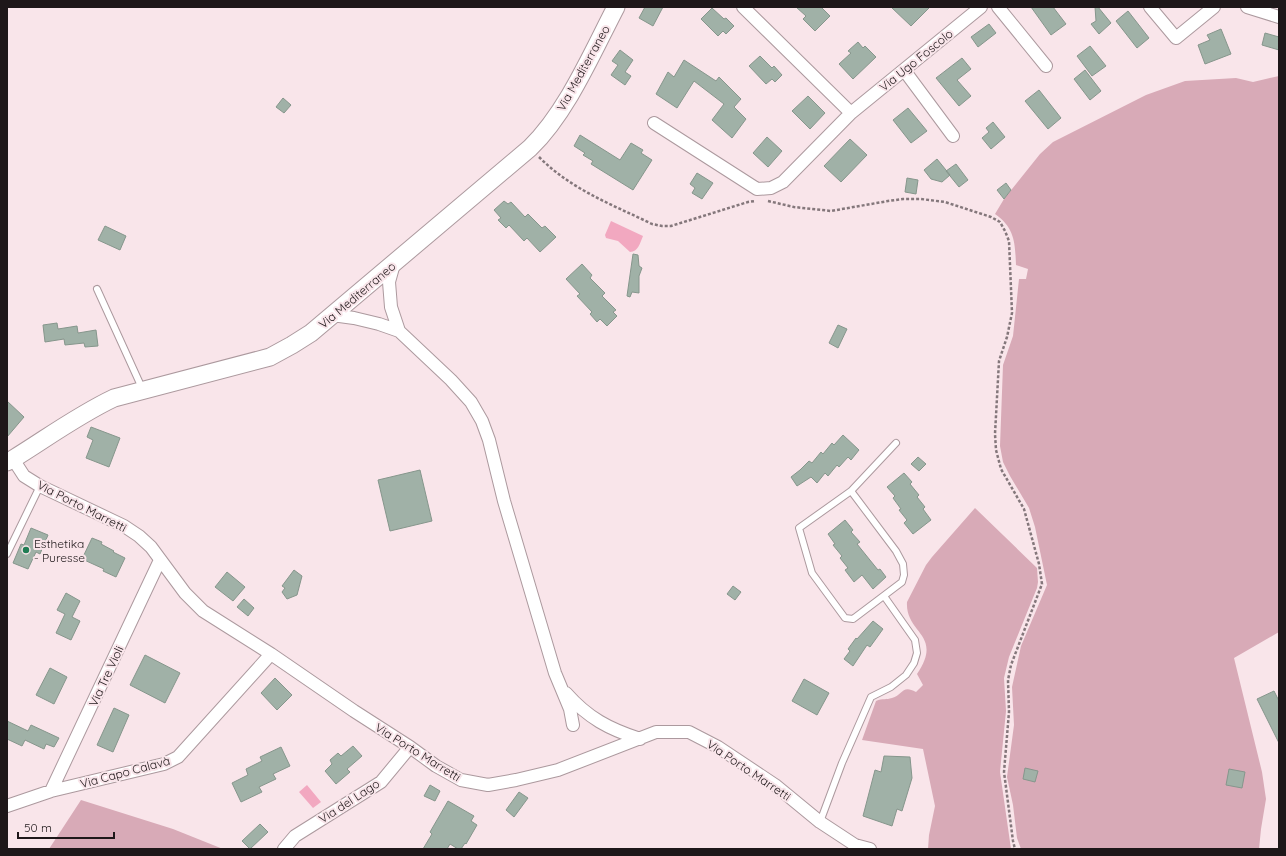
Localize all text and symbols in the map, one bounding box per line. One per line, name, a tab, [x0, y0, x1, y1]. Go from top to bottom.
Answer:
street label: Via Mediterraneo	[553, 22, 613, 114]
street label: Via Ugo Foscolo	[876, 26, 956, 94]
street label: Via Mediterraneo	[315, 258, 399, 332]
street label: Via Porto Marretti	[35, 477, 129, 535]
place label: Esthetika - Puresse	[34, 536, 85, 565]
marker: Esthetika - Puresse	[21, 545, 31, 555]
street label: Via Tre Violi	[85, 643, 127, 709]
street label: Via Porto Marretti	[372, 720, 464, 784]
street label: Via Porto Marretti	[704, 736, 794, 804]
street label: Via Capo Calavà	[78, 753, 172, 791]
street label: Via del Lago	[316, 776, 382, 826]
scale bar	[18, 814, 114, 840]
text: 50 m	[24, 820, 52, 835]

